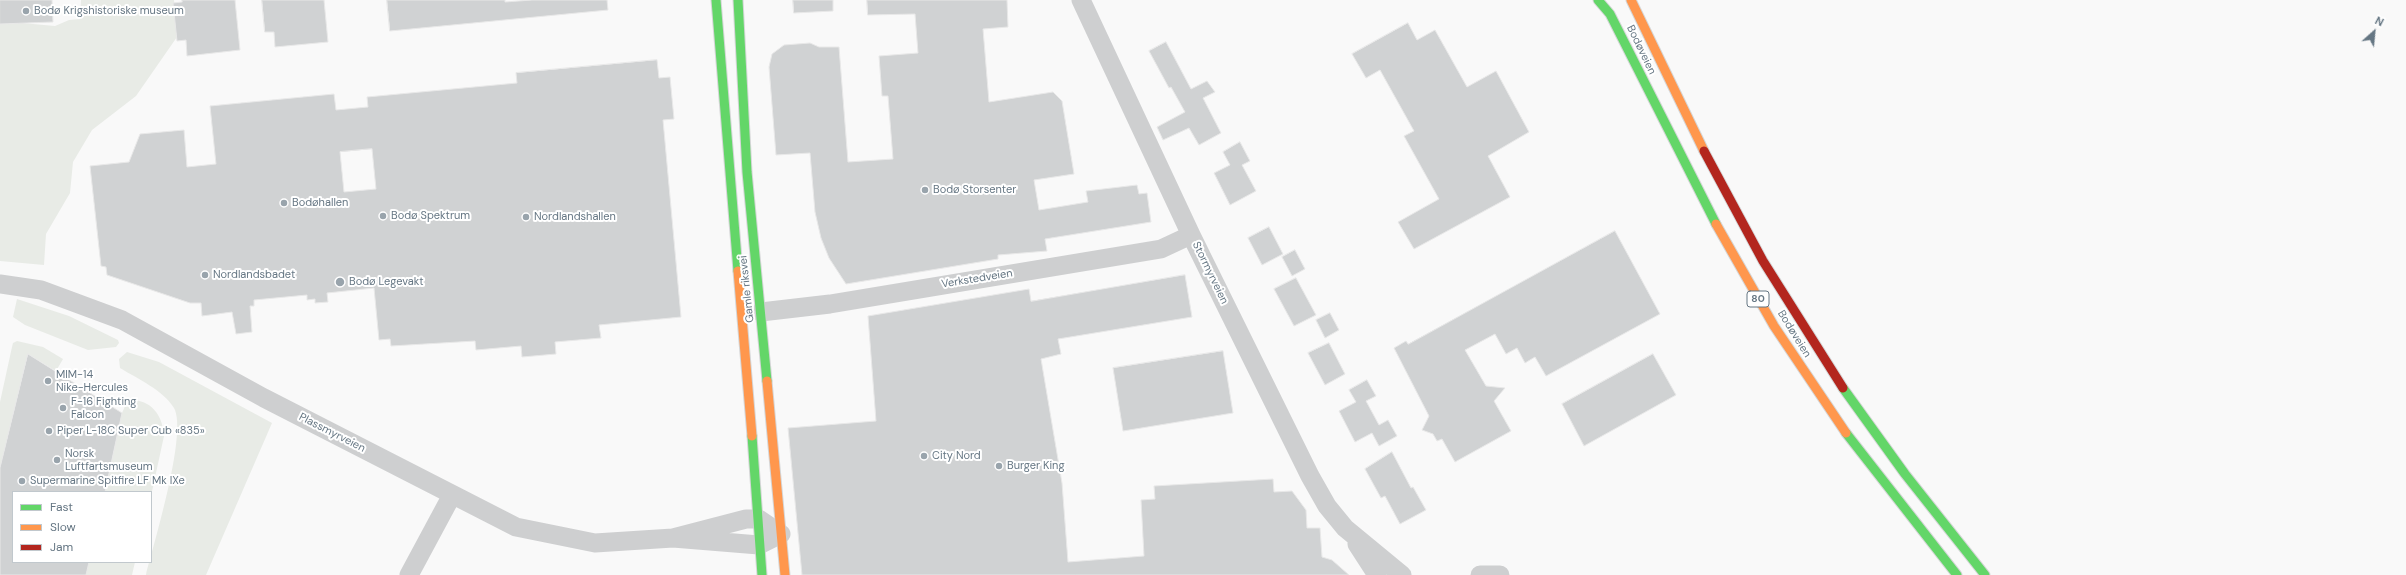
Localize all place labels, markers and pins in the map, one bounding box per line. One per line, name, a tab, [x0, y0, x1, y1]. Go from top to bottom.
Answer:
place label: Bodø Krigshistoriske museum	[34, 4, 184, 18]
marker: Bodø Krigshistoriske museum	[21, 6, 31, 16]
place label: Bodø Storsenter	[933, 183, 1016, 197]
marker: Bodø Storsenter	[920, 185, 930, 195]
place label: Bodøhallen	[292, 196, 348, 210]
marker: Bodøhallen	[279, 198, 289, 208]
place label: Bodø Spektrum	[391, 209, 470, 223]
place label: Nordlandshallen	[534, 210, 616, 224]
marker: Bodø Spektrum	[378, 211, 388, 221]
marker: Nordlandshallen	[521, 212, 531, 222]
place label: Nordlandsbadet	[213, 268, 295, 282]
marker: Nordlandsbadet	[200, 270, 210, 280]
place label: Bodø Legevakt	[349, 275, 424, 289]
marker: Bodø Legevakt	[334, 276, 346, 288]
place label: MIM-14 Nike-Hercules	[56, 368, 128, 394]
marker: MIM-14 Nike-Hercules	[43, 376, 53, 386]
place label: F-16 Fighting Falcon	[71, 395, 136, 421]
marker: F-16 Fighting Falcon	[58, 403, 68, 413]
place label: Piper L-18C Super Cub «835»	[57, 424, 205, 438]
marker: Piper L-18C Super Cub «835»	[44, 426, 54, 436]
place label: Norsk Luftfartsmuseum	[65, 447, 153, 473]
place label: City Nord	[932, 449, 981, 463]
marker: City Nord	[919, 451, 929, 461]
marker: Norsk Luftfartsmuseum	[52, 455, 62, 465]
place label: Burger King	[1007, 459, 1065, 473]
marker: Burger King	[994, 461, 1004, 471]
place label: Supermarine Spitfire LF Mk IXe	[30, 474, 185, 488]
marker: Supermarine Spitfire LF Mk IXe	[17, 476, 27, 486]

